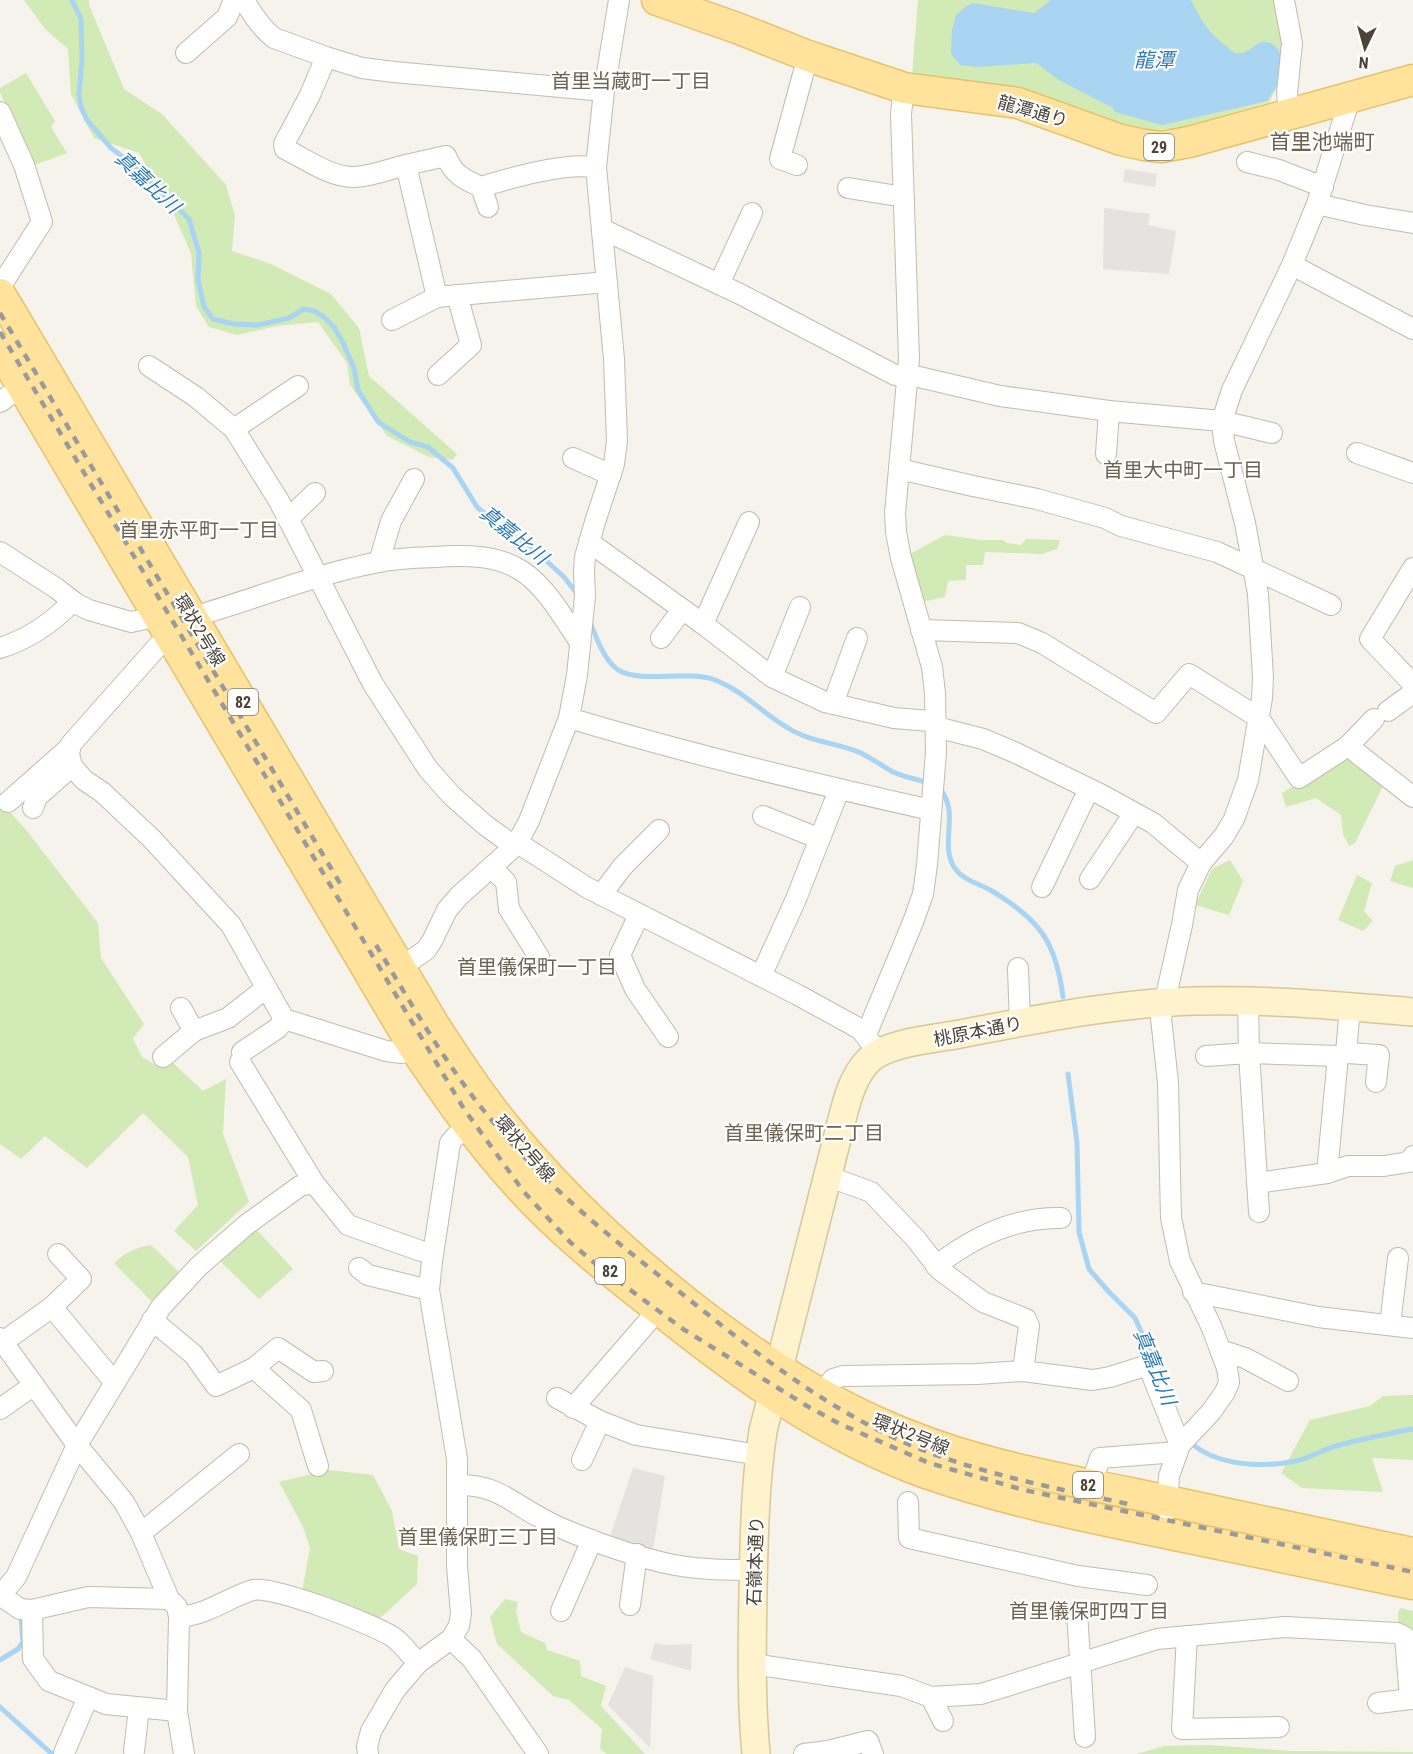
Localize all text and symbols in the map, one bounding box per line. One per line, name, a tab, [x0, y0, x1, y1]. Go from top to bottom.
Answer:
north arrow	[1335, 18, 1395, 78]
water label: 龍潭	[1134, 48, 1178, 72]
text: N	[1358, 53, 1369, 72]
district label: 首里当蔵町一丁目	[551, 69, 711, 93]
street label: 龍潭通り	[996, 91, 1070, 131]
district label: 首里池端町	[1270, 130, 1375, 154]
road number: 29	[1144, 134, 1174, 160]
water label: 真嘉比川	[111, 146, 187, 219]
district label: 首里大中町一丁目	[1103, 458, 1263, 482]
water label: 真嘉比川	[475, 501, 554, 571]
district label: 首里赤平町一丁目	[119, 518, 279, 542]
street label: 環状2号線	[170, 590, 230, 670]
road number: 82	[228, 689, 258, 715]
district label: 首里儀保町一丁目	[457, 955, 617, 979]
street label: 桃原本通り	[932, 1012, 1024, 1050]
street label: 環状2号線	[491, 1111, 559, 1185]
district label: 首里儀保町二丁目	[724, 1121, 884, 1145]
road number: 82	[595, 1258, 625, 1284]
water label: 真嘉比川	[1129, 1325, 1182, 1410]
street label: 環状2号線	[870, 1409, 952, 1459]
road number: 82	[1073, 1472, 1103, 1498]
street label: 石嶺本通り	[743, 1516, 767, 1606]
district label: 首里儀保町三丁目	[398, 1525, 558, 1549]
district label: 首里儀保町四丁目	[1009, 1599, 1169, 1623]

